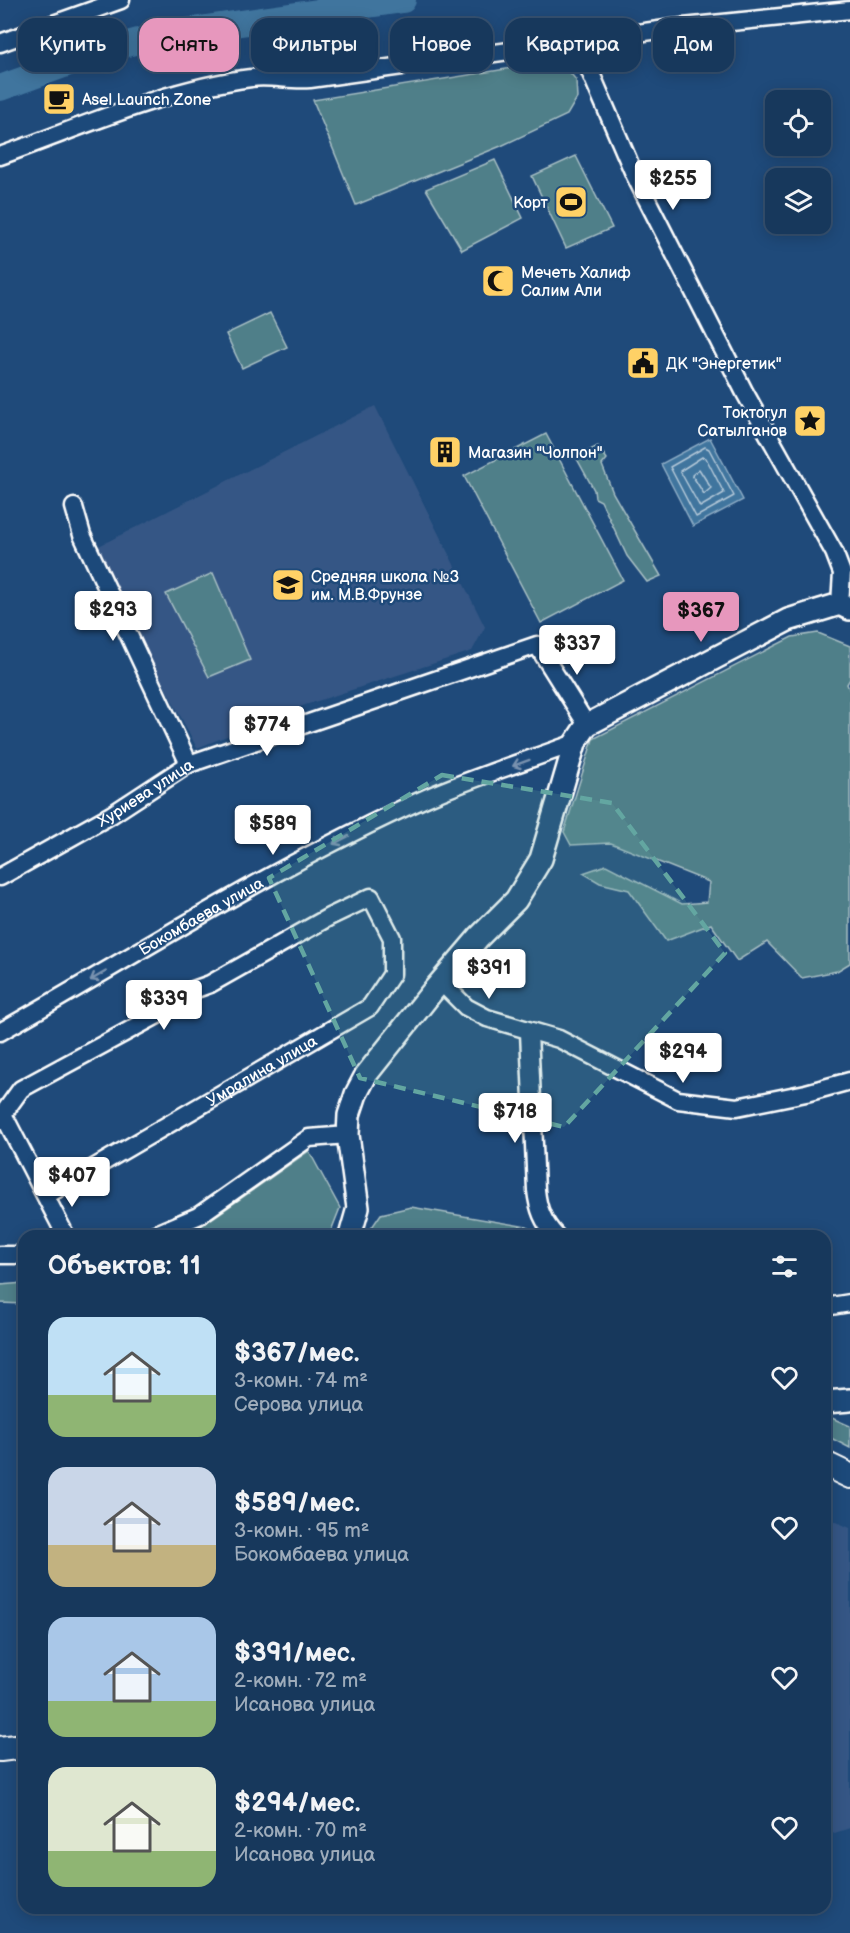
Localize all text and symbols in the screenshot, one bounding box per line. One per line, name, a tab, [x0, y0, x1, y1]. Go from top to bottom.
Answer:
chip: Купить	[18, 18, 127, 72]
chip: Снять	[139, 18, 239, 72]
chip: Фильтры	[251, 18, 378, 72]
chip: Новое	[390, 18, 493, 72]
chip: Квартира	[505, 18, 641, 72]
chip: Дом	[653, 18, 734, 72]
cafe icon: Asel Launch Zone	[41, 81, 77, 117]
map controls	[765, 90, 831, 234]
button: locate	[765, 90, 831, 156]
place label: Asel Launch Zone	[82, 91, 212, 110]
pin: $255	[637, 160, 709, 211]
text: $255	[649, 167, 697, 191]
button: layers	[765, 168, 831, 234]
sports icon: Корт	[553, 184, 589, 220]
place label: Корт	[513, 194, 549, 213]
mosque icon: Мечеть Халиф Салим Али	[480, 263, 516, 299]
place label: Мечеть Халиф Салим Али	[521, 264, 631, 301]
public building icon: ДК "Энергетик"	[625, 345, 661, 381]
place label: ДК "Энергетик"	[666, 355, 782, 374]
place icon: Токтогул Сатылганов	[792, 403, 828, 439]
place label: Токтогул Сатылганов	[698, 404, 788, 441]
building icon: Магазин "Чолпон"	[427, 434, 463, 470]
place label: Магазин "Чолпон"	[468, 444, 603, 463]
school or university icon: Средняя школа №3 им. М.В.Фрунзе	[270, 567, 306, 603]
place label: Средняя школа №3 им. М.В.Фрунзе	[311, 568, 459, 605]
pin: $293	[77, 591, 149, 642]
pin: $367	[665, 592, 737, 643]
text: $293	[89, 598, 137, 622]
text: $367	[677, 599, 725, 623]
pin: $337	[541, 625, 613, 676]
text: $337	[553, 632, 601, 656]
pin: $774	[231, 706, 303, 757]
text: $774	[243, 713, 291, 737]
street label: Хуриева улица	[95, 755, 198, 832]
one-way arrow	[512, 759, 530, 770]
pin: $589	[237, 805, 309, 856]
text: $589	[249, 812, 297, 836]
one-way arrow	[333, 834, 351, 846]
street label: Бокомбаева улица	[136, 874, 267, 960]
pin: $391	[453, 949, 525, 1000]
text: $391	[467, 956, 512, 980]
one-way arrow	[90, 971, 107, 983]
pin: $339	[128, 980, 200, 1031]
text: $339	[140, 987, 188, 1011]
street label: Умралина улица	[203, 1032, 321, 1111]
pin: $294	[647, 1033, 719, 1084]
text: $294	[659, 1040, 707, 1064]
pin: $718	[479, 1093, 551, 1144]
text: $718	[493, 1100, 537, 1124]
pin: $407	[36, 1157, 108, 1208]
text: $407	[48, 1164, 96, 1188]
icon: filters	[768, 1250, 801, 1283]
text: Объектов: 11	[48, 1251, 201, 1282]
text: $367/мес.	[234, 1338, 360, 1369]
icon: home	[96, 1341, 168, 1413]
icon: heart	[768, 1361, 801, 1394]
text: 3-комн. · 74 m²	[234, 1369, 368, 1393]
text: Серова улица	[234, 1393, 363, 1417]
text: $589/мес.	[234, 1488, 360, 1519]
icon: home	[96, 1491, 168, 1563]
icon: heart	[768, 1511, 801, 1544]
text: 3-комн. · 95 m²	[234, 1519, 369, 1543]
text: Бокомбаева улица	[234, 1543, 409, 1567]
text: $391/мес.	[234, 1638, 356, 1669]
icon: home	[96, 1641, 168, 1713]
icon: heart	[768, 1661, 801, 1694]
text: 2-комн. · 72 m²	[234, 1669, 367, 1693]
text: Исанова улица	[234, 1693, 375, 1717]
text: $294/мес.	[234, 1788, 360, 1819]
icon: home	[96, 1791, 168, 1863]
icon: heart	[768, 1811, 801, 1844]
text: 2-комн. · 70 m²	[234, 1819, 367, 1843]
text: Исанова улица	[234, 1843, 375, 1867]

